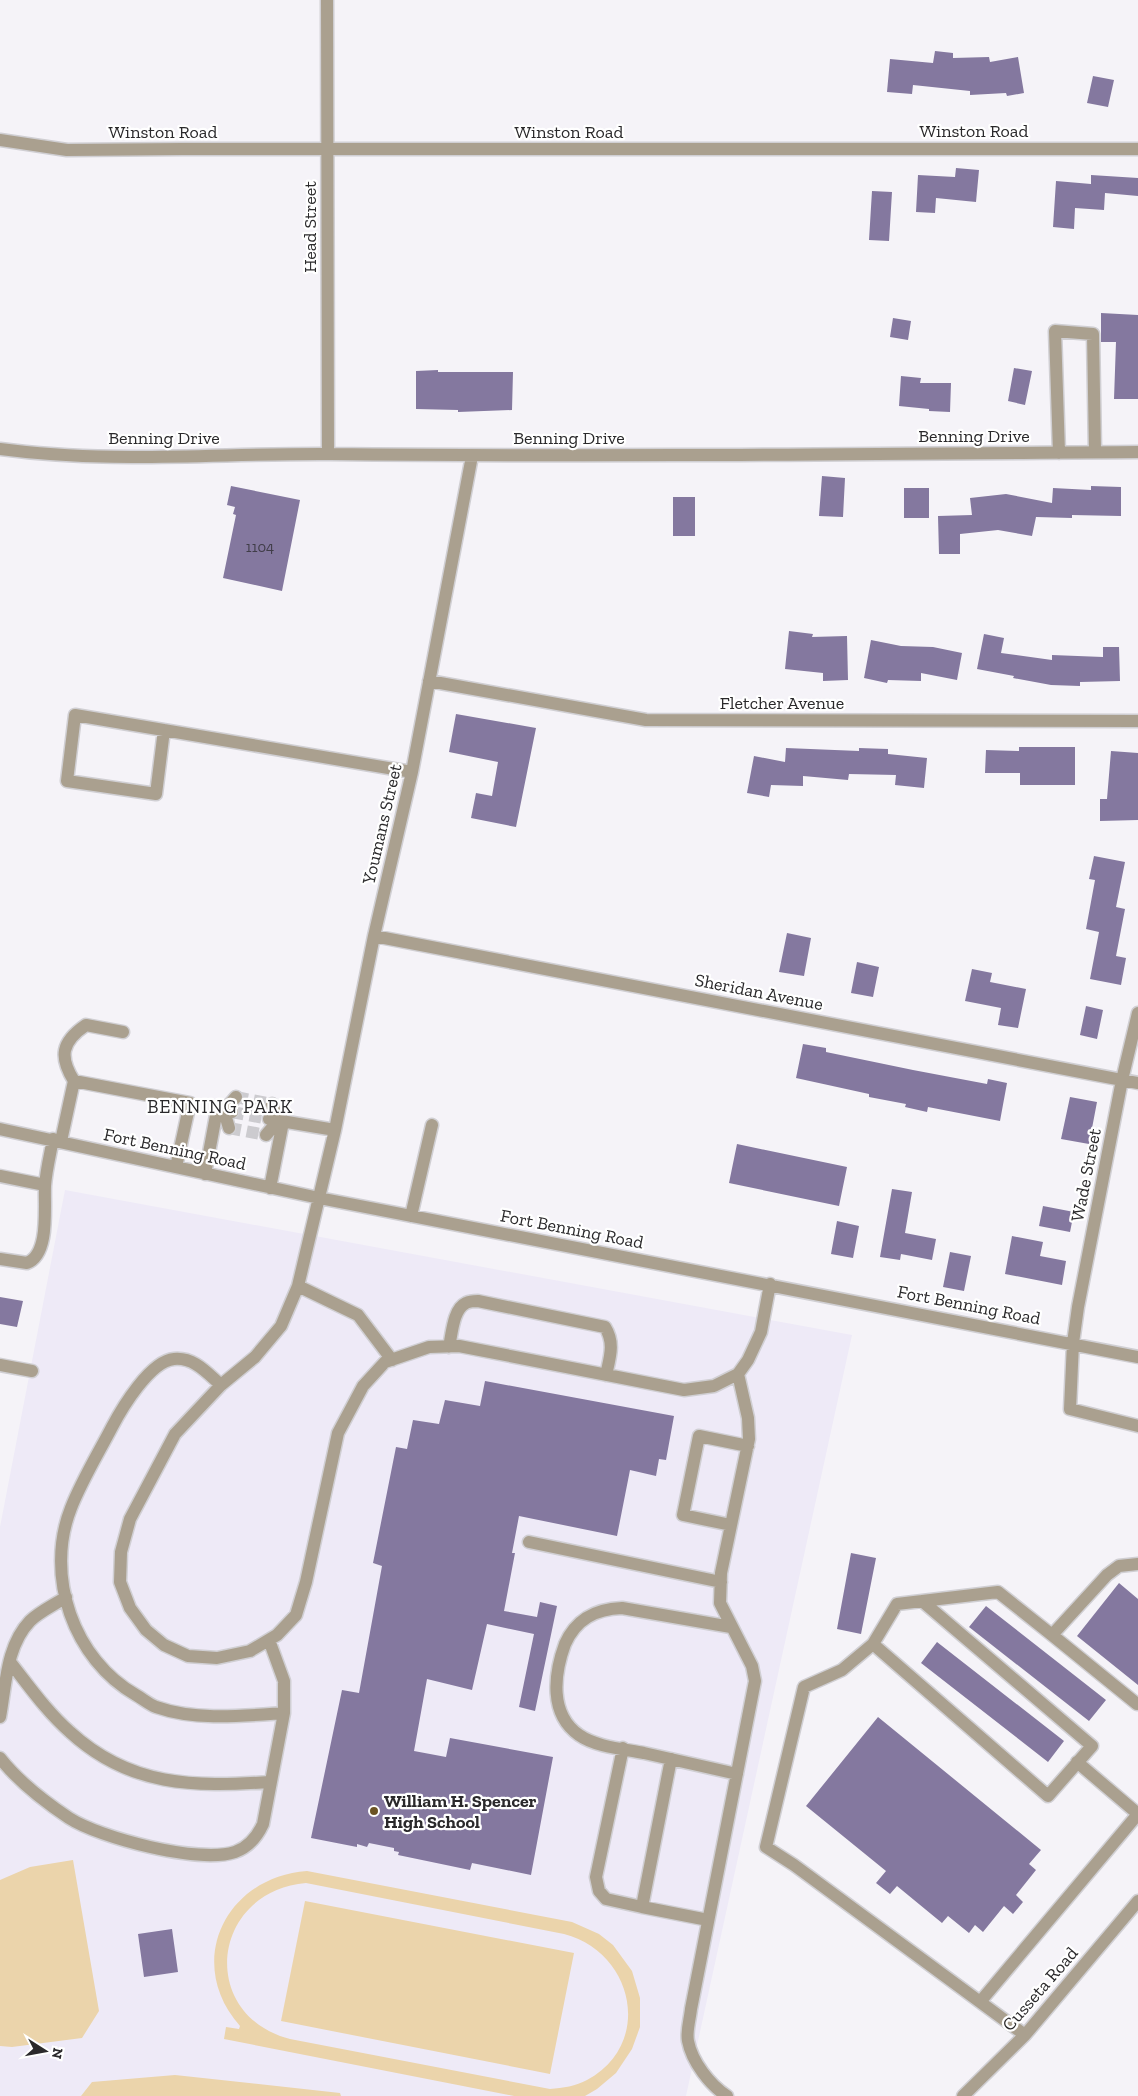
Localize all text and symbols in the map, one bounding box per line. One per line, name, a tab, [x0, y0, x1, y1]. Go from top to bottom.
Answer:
street label: Winston Road	[920, 120, 1028, 142]
street label: Winston Road	[109, 121, 217, 143]
street label: Winston Road	[515, 121, 623, 143]
street label: Head Street	[299, 181, 321, 273]
street label: Benning Drive	[918, 425, 1030, 447]
street label: Benning Drive	[108, 427, 220, 449]
street label: Benning Drive	[513, 427, 625, 449]
house number: 1104	[246, 538, 274, 556]
street label: Fletcher Avenue	[720, 692, 844, 714]
street label: Youmans Street	[357, 761, 407, 887]
street label: Sheridan Avenue	[693, 969, 825, 1015]
district label: BENNING PARK	[147, 1095, 293, 1118]
street label: Fort Benning Road	[102, 1123, 248, 1175]
street label: Wade Street	[1066, 1126, 1106, 1224]
street label: Fort Benning Road	[499, 1204, 645, 1254]
street label: Fort Benning Road	[896, 1280, 1042, 1330]
place label: William H. Spencer High School	[384, 1790, 537, 1833]
marker: William H. Spencer High School	[368, 1805, 380, 1817]
street label: Cusseta Road	[998, 1942, 1083, 2036]
north arrow	[20, 2026, 70, 2076]
text: N	[48, 2047, 67, 2061]

